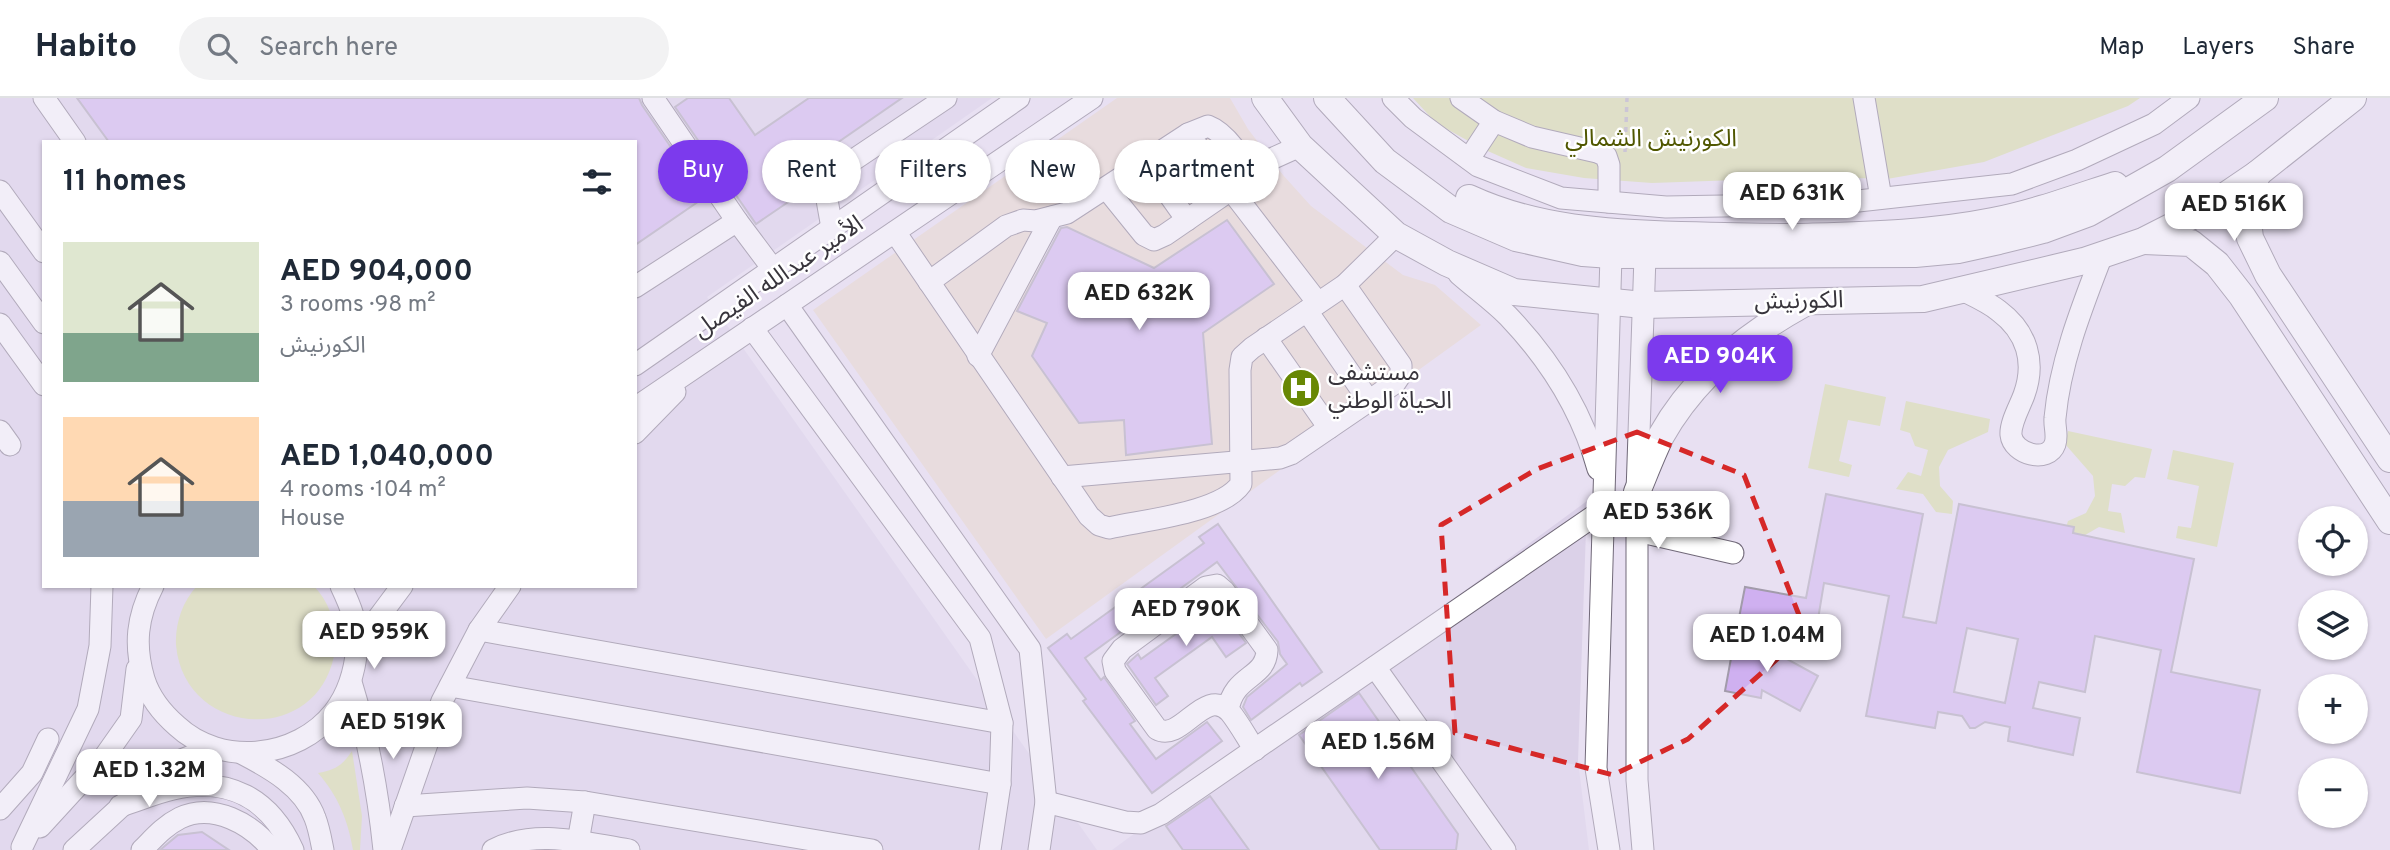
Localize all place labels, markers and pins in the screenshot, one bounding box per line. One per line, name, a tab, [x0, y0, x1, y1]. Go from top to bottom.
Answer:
pin: AED 631K	[1720, 172, 1864, 232]
pin: AED 516K	[2162, 184, 2306, 243]
pin: AED 632K	[1067, 272, 1211, 332]
pin: AED 904K	[1648, 336, 1792, 395]
place label: مستشفى الحياة الوطني	[1328, 359, 1452, 419]
hospital icon: مستشفى الحياة الوطني	[1280, 367, 1322, 409]
pin: AED 536K	[1586, 491, 1730, 551]
pin: AED 790K	[1114, 588, 1258, 648]
pin: AED 959K	[302, 612, 446, 671]
pin: AED 1.04M	[1687, 614, 1847, 674]
pin: AED 519K	[321, 702, 465, 761]
pin: AED 1.56M	[1298, 722, 1458, 781]
pin: AED 1.32M	[69, 750, 229, 809]

